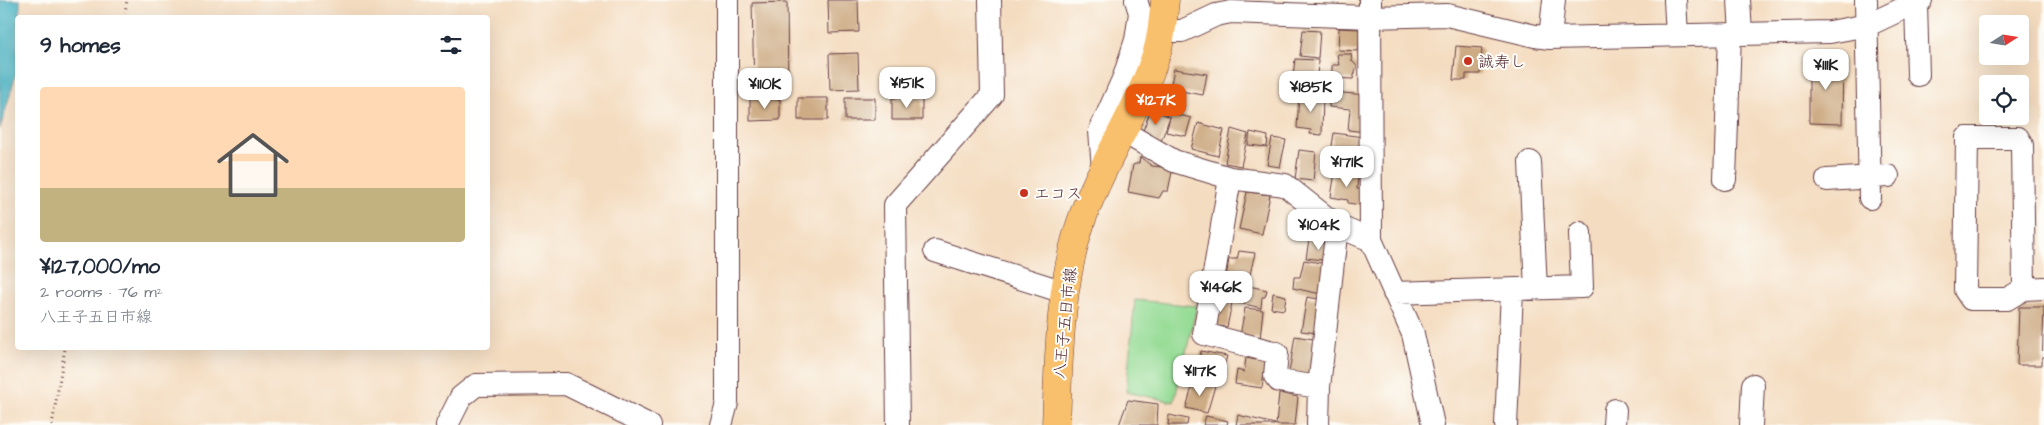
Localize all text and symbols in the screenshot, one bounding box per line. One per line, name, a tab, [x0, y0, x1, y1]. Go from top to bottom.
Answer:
north arrow	[1979, 15, 2029, 65]
map controls	[1979, 15, 2029, 125]
text: 9 homes	[40, 31, 121, 60]
icon: filters	[437, 31, 465, 59]
pin: ¥111K	[1791, 48, 1861, 91]
place label: 誠寿し	[1478, 51, 1526, 73]
text: ¥111K	[1814, 54, 1838, 76]
marker: 誠寿し	[1462, 55, 1474, 67]
pin: ¥151K	[872, 66, 942, 109]
pin: ¥110K	[730, 68, 800, 110]
pin: ¥185K	[1276, 70, 1346, 113]
text: ¥151K	[890, 72, 924, 94]
text: ¥110K	[749, 73, 781, 95]
button: locate	[1979, 75, 2029, 125]
text: ¥185K	[1290, 76, 1332, 98]
pin: ¥127K	[1121, 84, 1191, 126]
text: ¥127K	[1136, 89, 1176, 111]
icon: home	[208, 120, 298, 210]
pin: ¥171K	[1312, 146, 1382, 188]
text: ¥171K	[1331, 151, 1363, 173]
place label: エコス	[1034, 183, 1082, 205]
marker: エコス	[1018, 187, 1030, 199]
pin: ¥104K	[1284, 208, 1354, 251]
text: ¥104K	[1298, 214, 1340, 236]
text: ¥127,000/mo	[40, 252, 160, 281]
street label: 八王子五日市線	[1048, 266, 1082, 380]
pin: ¥146K	[1186, 270, 1256, 313]
text: ¥146K	[1200, 276, 1242, 298]
text: 2 rooms · 76 m²	[40, 281, 163, 303]
text: 八王子五日市線	[40, 306, 152, 328]
pin: ¥117K	[1165, 354, 1235, 397]
text: ¥117K	[1184, 360, 1216, 382]

